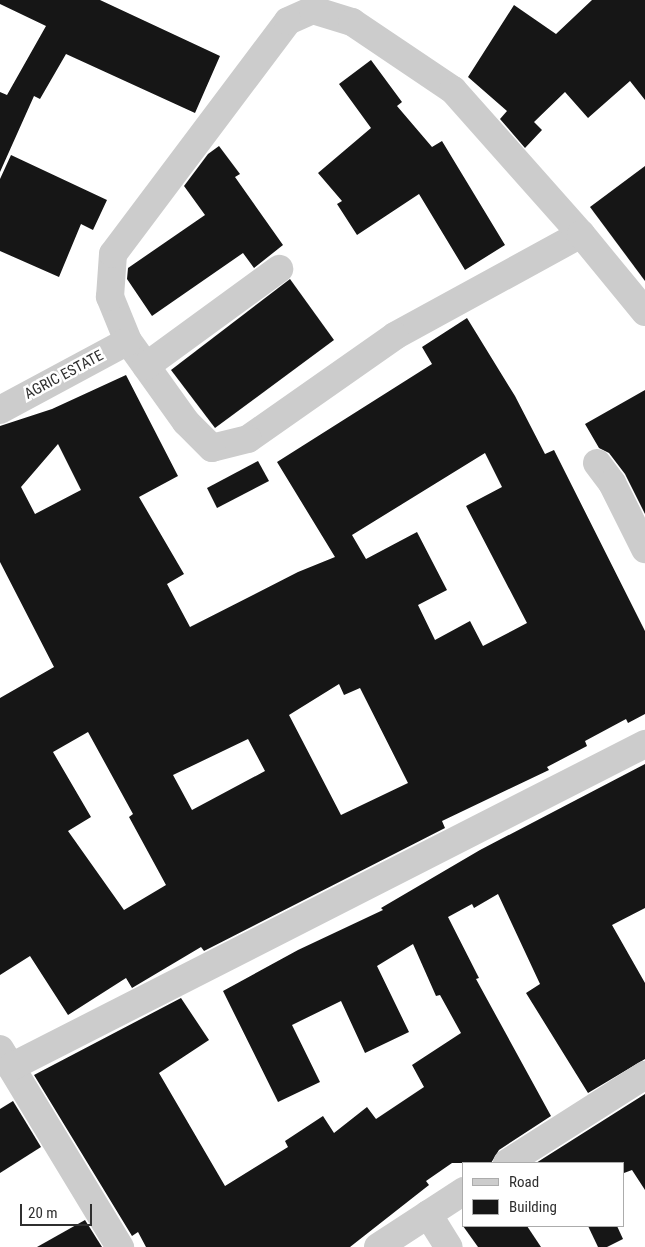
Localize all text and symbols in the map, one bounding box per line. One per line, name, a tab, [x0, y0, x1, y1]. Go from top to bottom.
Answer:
street label: AGRIC ESTATE	[22, 347, 106, 403]
legend	[462, 1162, 625, 1227]
text: Road	[509, 1173, 539, 1191]
scale bar	[22, 1194, 95, 1226]
text: Building	[509, 1198, 557, 1216]
text: 20 m	[28, 1204, 58, 1222]

